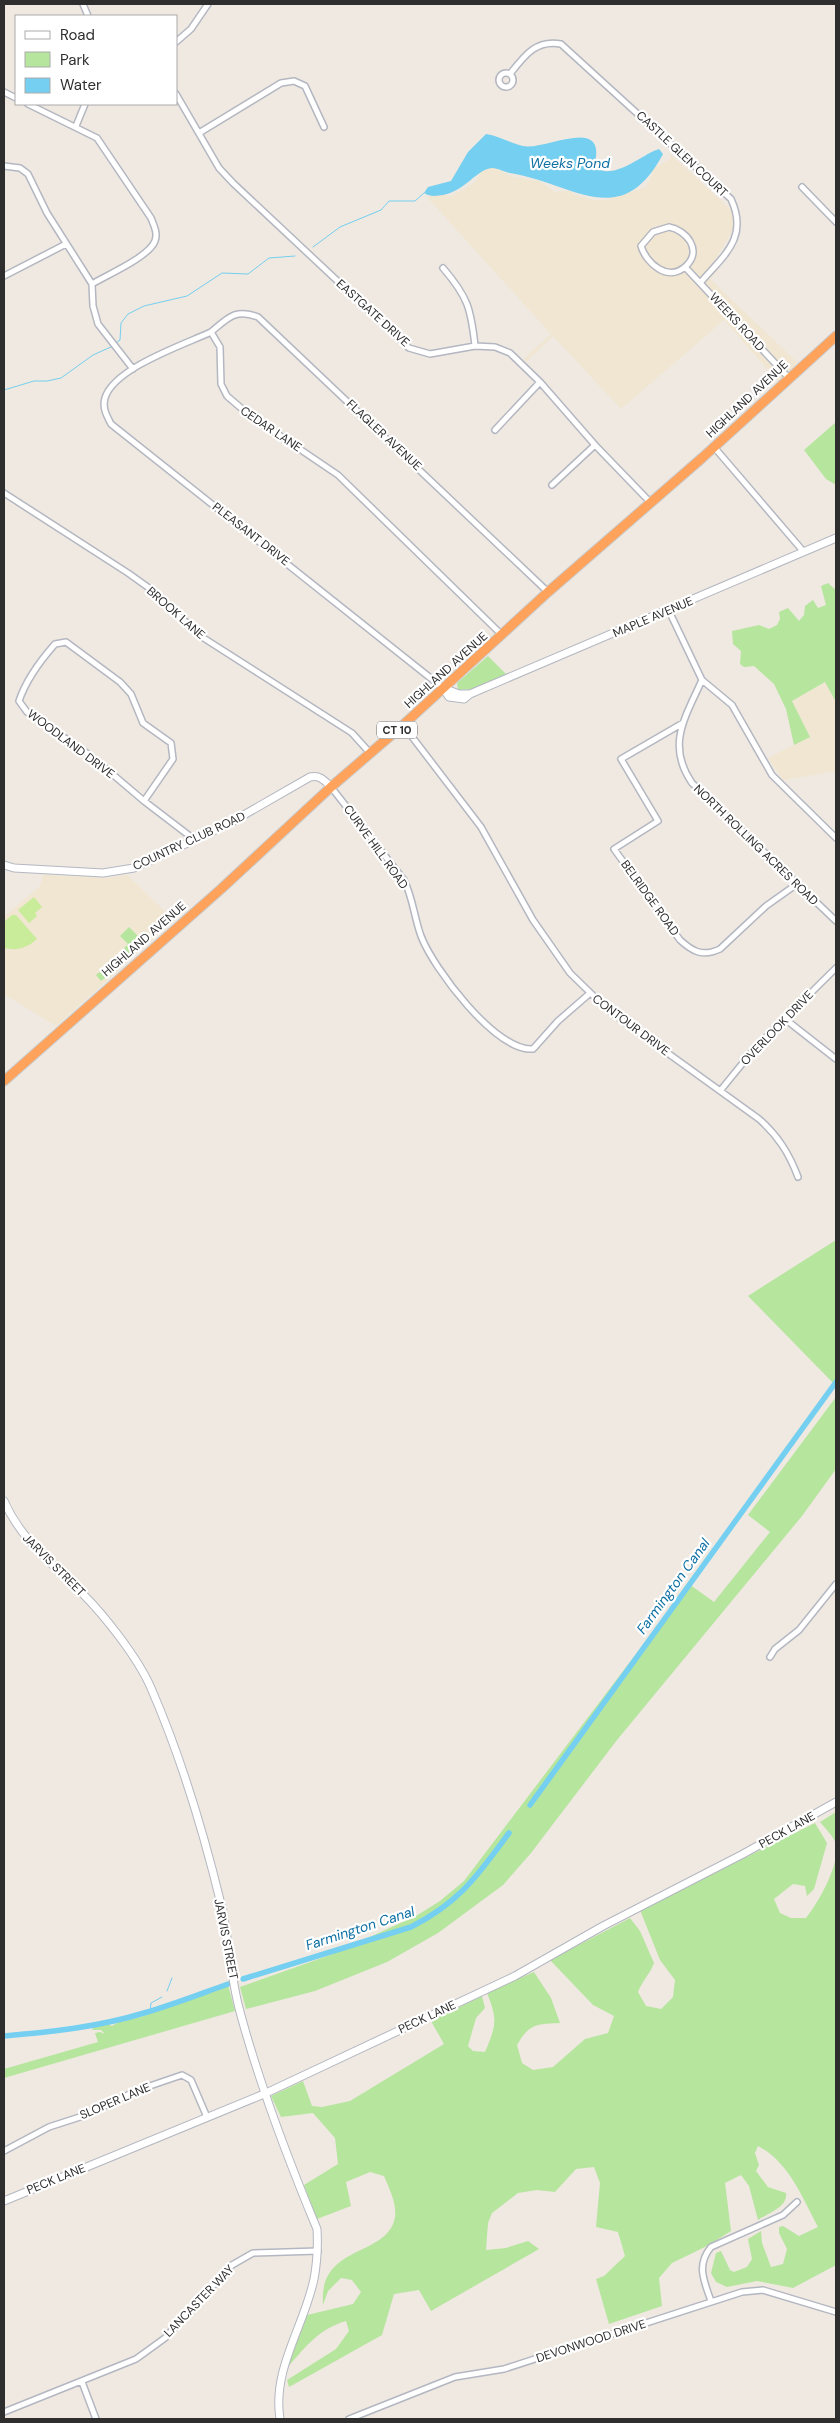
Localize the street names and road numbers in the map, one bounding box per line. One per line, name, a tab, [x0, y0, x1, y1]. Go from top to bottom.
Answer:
street label: CASTLE GLEN COURT	[633, 107, 731, 201]
street label: EASTGATE DRIVE	[333, 276, 413, 350]
street label: WEEKS ROAD	[706, 289, 768, 355]
street label: HIGHLAND AVENUE	[702, 357, 792, 441]
street label: FLAGLER AVENUE	[343, 396, 425, 474]
street label: CEDAR LANE	[237, 403, 305, 456]
street label: PLEASANT DRIVE	[209, 499, 293, 569]
street label: BROOK LANE	[143, 583, 209, 643]
street label: MAPLE AVENUE	[610, 593, 696, 641]
street label: HIGHLAND AVENUE	[401, 628, 491, 712]
street label: WOODLAND DRIVE	[24, 706, 118, 782]
road number: CT 10	[377, 722, 417, 738]
street label: NORTH ROLLING ACRES ROAD	[690, 781, 822, 909]
street label: CURVE HILL ROAD	[340, 802, 412, 892]
street label: COUNTRY CLUB ROAD	[130, 808, 248, 874]
street label: BELRIDGE ROAD	[617, 857, 683, 939]
street label: HIGHLAND AVENUE	[98, 898, 190, 980]
street label: OVERLOOK DRIVE	[737, 987, 817, 1069]
street label: CONTOUR DRIVE	[589, 991, 673, 1059]
street label: JARVIS STREET	[19, 1530, 89, 1600]
street label: PECK LANE	[756, 1808, 818, 1852]
street label: JARVIS STREET	[210, 1897, 242, 1981]
street label: PECK LANE	[396, 1997, 459, 2037]
street label: SLOPER LANE	[77, 2079, 153, 2123]
street label: PECK LANE	[24, 2160, 88, 2198]
street label: LANCASTER WAY	[160, 2261, 238, 2341]
street label: DEVONWOOD DRIVE	[534, 2316, 648, 2366]

